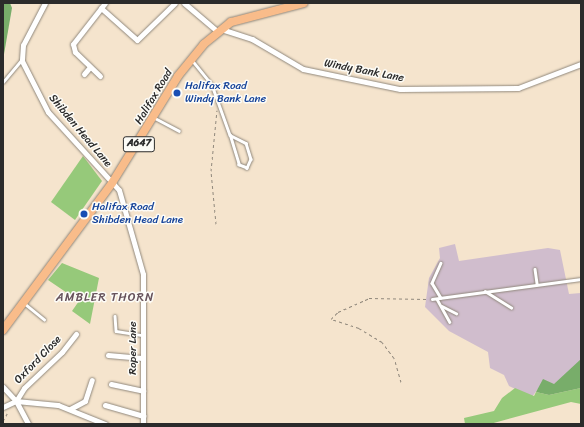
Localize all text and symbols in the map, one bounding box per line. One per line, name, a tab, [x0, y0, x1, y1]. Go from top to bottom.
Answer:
street label: Windy Bank Lane	[323, 57, 405, 85]
street label: Halifax Road	[132, 67, 176, 127]
place label: Halifax Road Windy Bank Lane	[185, 80, 266, 106]
marker: Halifax Road Windy Bank Lane	[172, 88, 182, 98]
street label: Shibden Head Lane	[45, 92, 115, 170]
road number: A647	[122, 136, 156, 152]
place label: Halifax Road Shibden Head Lane	[92, 201, 184, 227]
marker: Halifax Road Shibden Head Lane	[79, 209, 89, 219]
district label: AMBLER THORN	[56, 291, 154, 305]
street label: Roper Lane	[126, 321, 140, 375]
street label: Oxford Close	[12, 333, 64, 387]

